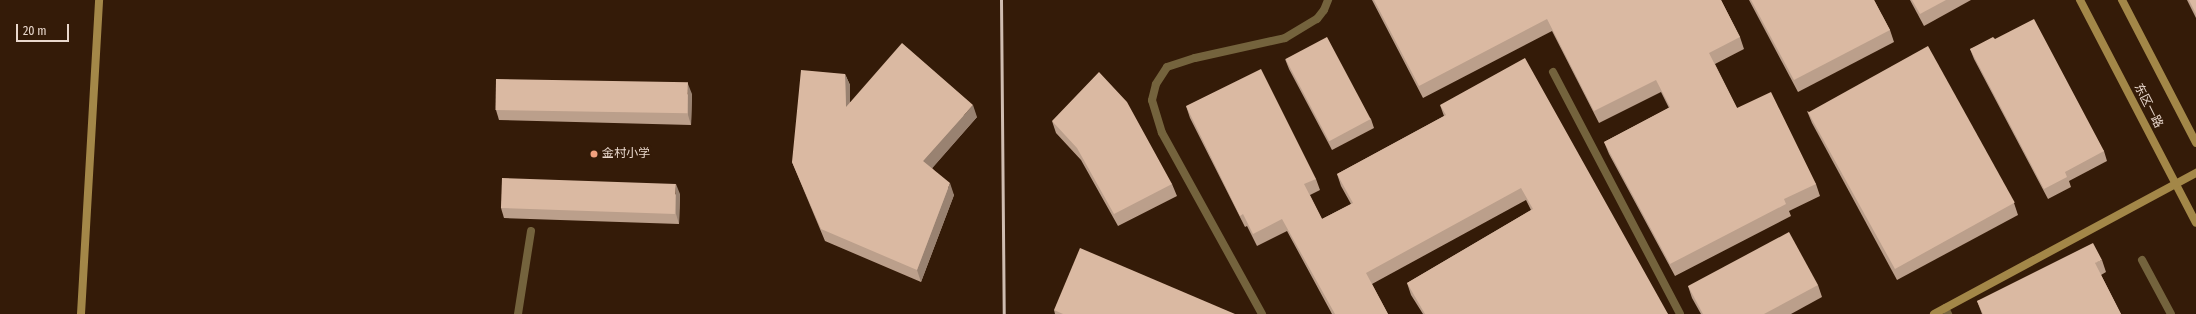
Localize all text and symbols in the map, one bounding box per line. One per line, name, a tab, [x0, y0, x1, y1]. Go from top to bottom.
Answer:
scale bar	[18, 16, 71, 42]
text: 20 m	[23, 24, 47, 38]
street label: 东区一路	[2131, 81, 2165, 131]
place label: 金村小学	[602, 147, 650, 161]
marker: 金村小学	[589, 149, 599, 159]

